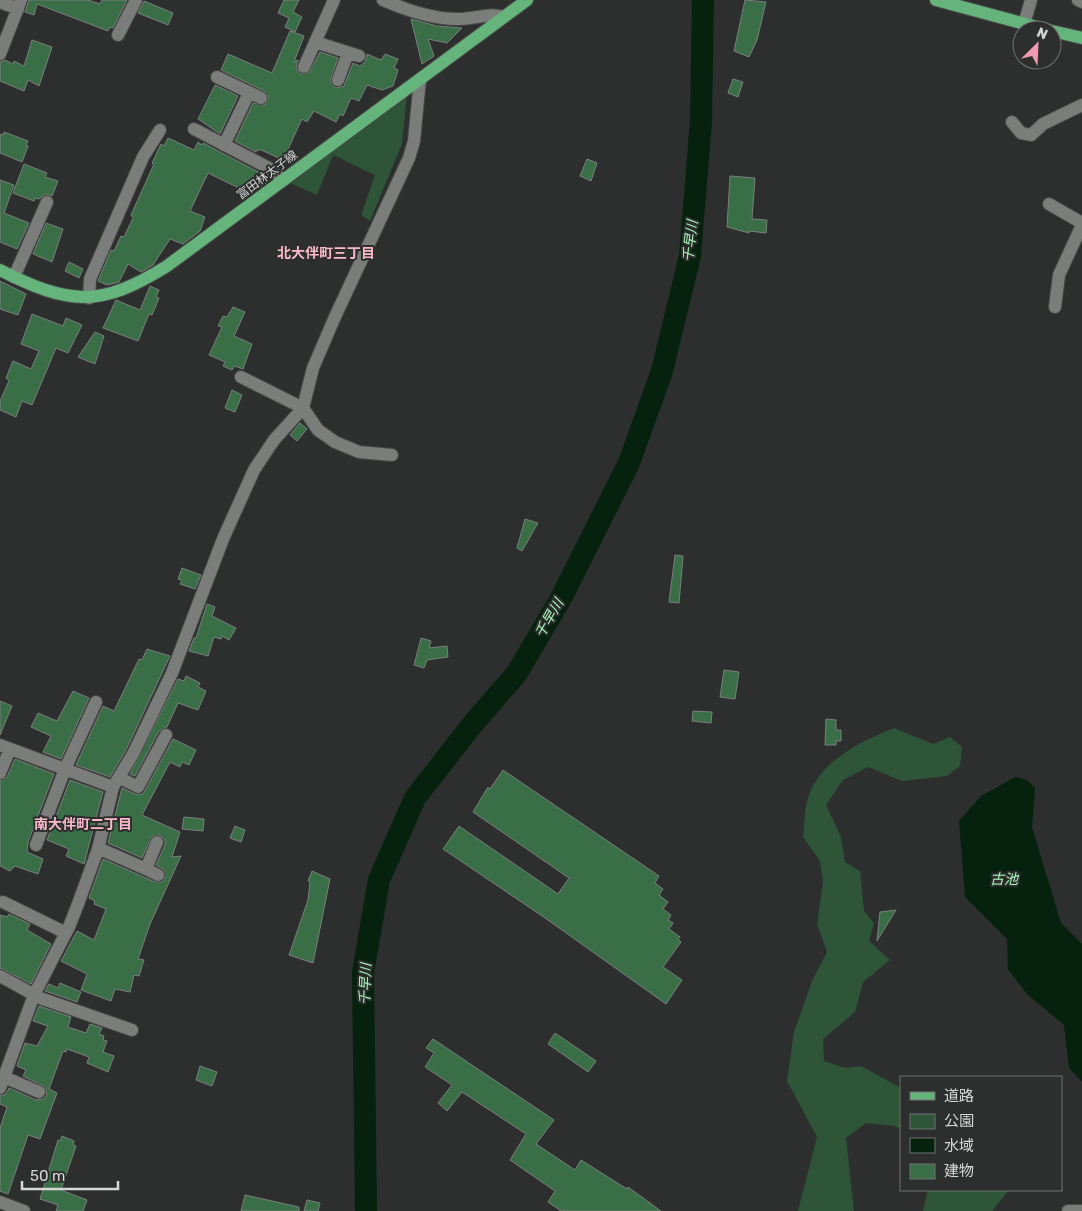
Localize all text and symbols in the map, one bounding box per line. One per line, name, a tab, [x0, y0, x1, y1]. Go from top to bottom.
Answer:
north arrow	[1012, 20, 1062, 70]
text: N	[1034, 24, 1050, 43]
street label: 富田林太子線	[234, 148, 300, 202]
water label: 千早川	[680, 217, 702, 263]
district label: 北大伴町三丁目	[277, 245, 375, 262]
water label: 千早川	[532, 594, 568, 641]
district label: 南大伴町二丁目	[34, 816, 132, 833]
water label: 古池	[990, 871, 1020, 888]
water label: 千早川	[356, 961, 375, 1005]
legend	[900, 1076, 1062, 1191]
text: 道路	[944, 1087, 974, 1105]
text: 公園	[944, 1112, 974, 1130]
text: 水域	[944, 1137, 974, 1155]
scale bar	[22, 1158, 119, 1190]
text: 建物	[944, 1162, 974, 1180]
text: 50 m	[30, 1167, 65, 1185]

